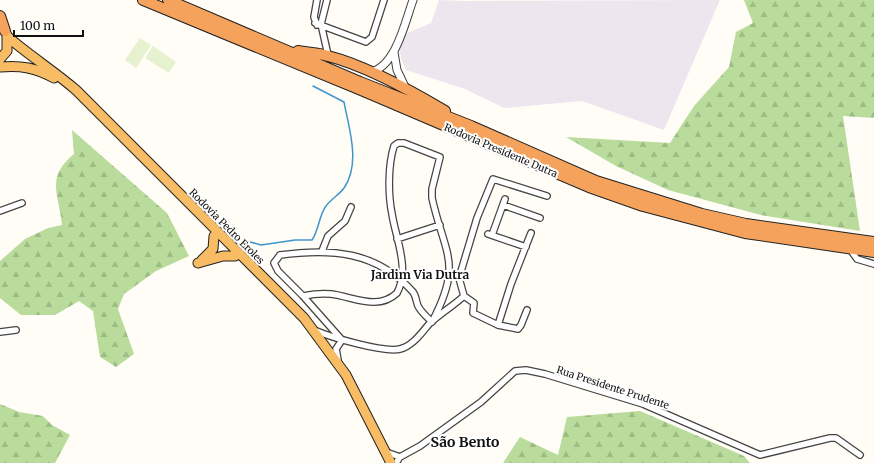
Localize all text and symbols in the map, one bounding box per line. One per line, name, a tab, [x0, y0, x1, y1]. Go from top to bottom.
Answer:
scale bar	[14, 12, 83, 38]
text: 100 m	[20, 18, 55, 33]
street label: Rodovia Presidente Dutra	[442, 121, 560, 181]
street label: Rodovia Pedro Eroles	[186, 186, 267, 267]
district label: Jardim Via Dutra	[370, 267, 469, 282]
street label: Rua Presidente Prudente	[555, 363, 671, 412]
district label: São Bento	[431, 433, 499, 451]

